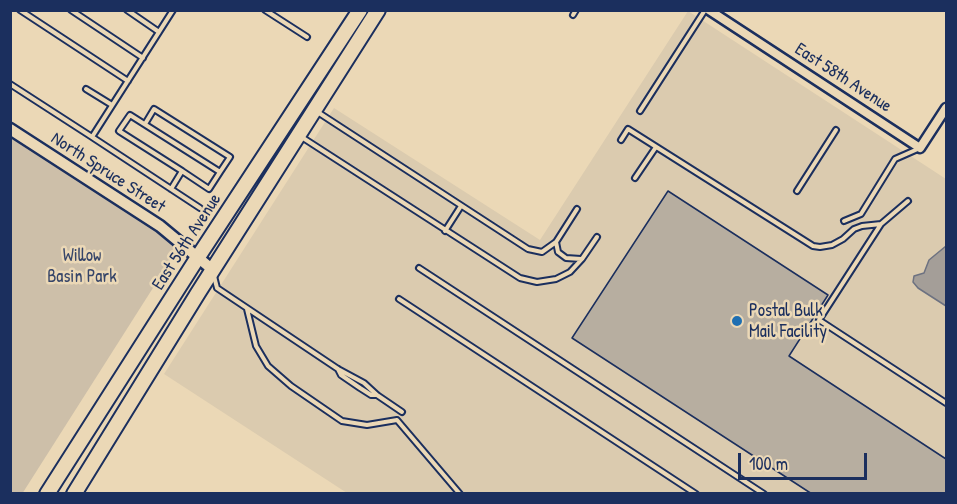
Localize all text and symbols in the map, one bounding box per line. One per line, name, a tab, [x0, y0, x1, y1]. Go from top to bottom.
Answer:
street label: East 58th Avenue	[790, 39, 896, 117]
street label: North Spruce Street	[47, 128, 169, 218]
street label: East 56th Avenue	[148, 190, 226, 294]
park label: Willow Basin Park	[47, 245, 117, 288]
place label: Postal Bulk Mail Facility	[749, 300, 827, 342]
marker: Postal Bulk Mail Facility	[730, 314, 744, 328]
scale bar	[741, 441, 870, 479]
text: 100 m	[749, 451, 788, 476]

